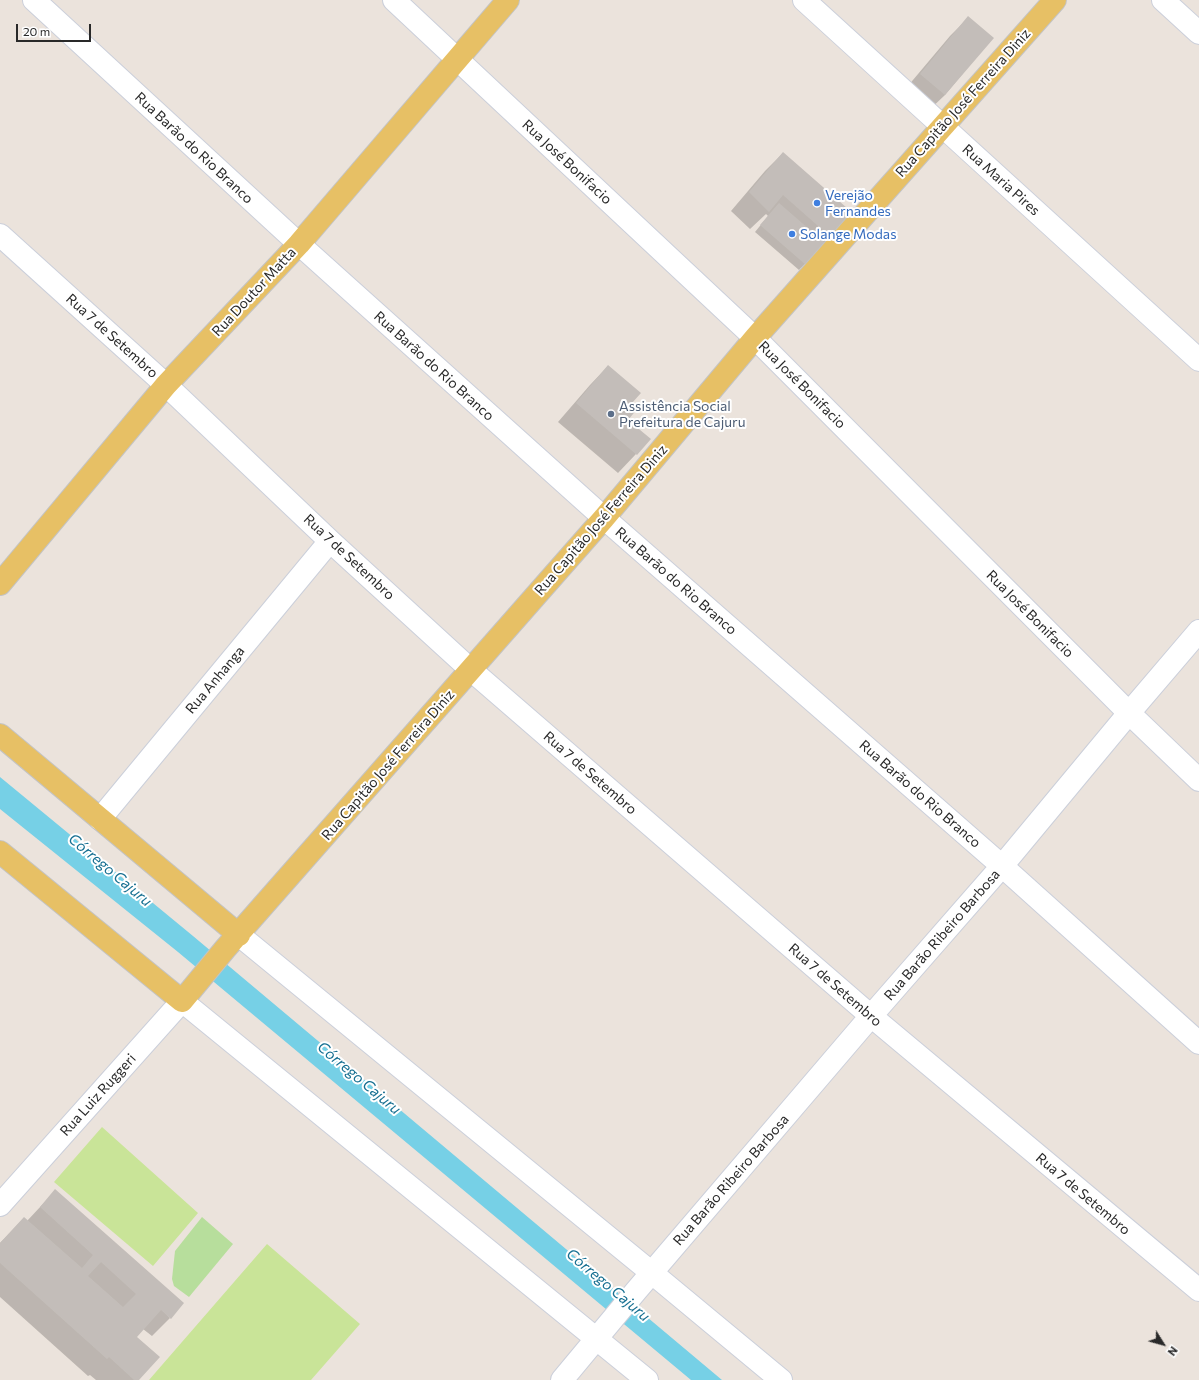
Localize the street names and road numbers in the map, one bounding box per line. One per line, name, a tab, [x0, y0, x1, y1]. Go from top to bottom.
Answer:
street label: Rua Capitão José Ferreira Diniz	[892, 25, 1034, 181]
street label: Rua Barão do Rio Branco	[131, 89, 257, 207]
street label: Rua José Bonifacio	[519, 116, 615, 208]
street label: Rua Maria Pires	[959, 141, 1043, 219]
street label: Rua Doutor Matta	[209, 244, 299, 340]
street label: Rua 7 de Setembro	[63, 290, 161, 382]
street label: Rua Barão do Rio Branco	[371, 308, 497, 424]
street label: Rua José Bonifacio	[755, 338, 849, 432]
street label: Rua Capitão José Ferreira Diniz	[531, 441, 671, 599]
street label: Rua 7 de Setembro	[300, 511, 398, 603]
street label: Rua Barão do Rio Branco	[612, 524, 740, 638]
street label: Rua José Bonifacio	[983, 567, 1077, 661]
street label: Rua Anhanga	[182, 643, 248, 717]
street label: Rua Capitão José Ferreira Diniz	[318, 686, 458, 844]
street label: Rua 7 de Setembro	[540, 728, 640, 818]
street label: Rua Barão do Rio Branco	[856, 737, 984, 851]
street label: Rua Barão Ribeiro Barbosa	[881, 866, 1003, 1004]
street label: Rua 7 de Setembro	[785, 940, 885, 1030]
street label: Rua Luiz Ruggeri	[57, 1050, 139, 1140]
street label: Rua Barão Ribeiro Barbosa	[670, 1111, 792, 1249]
street label: Rua 7 de Setembro	[1032, 1150, 1134, 1238]

